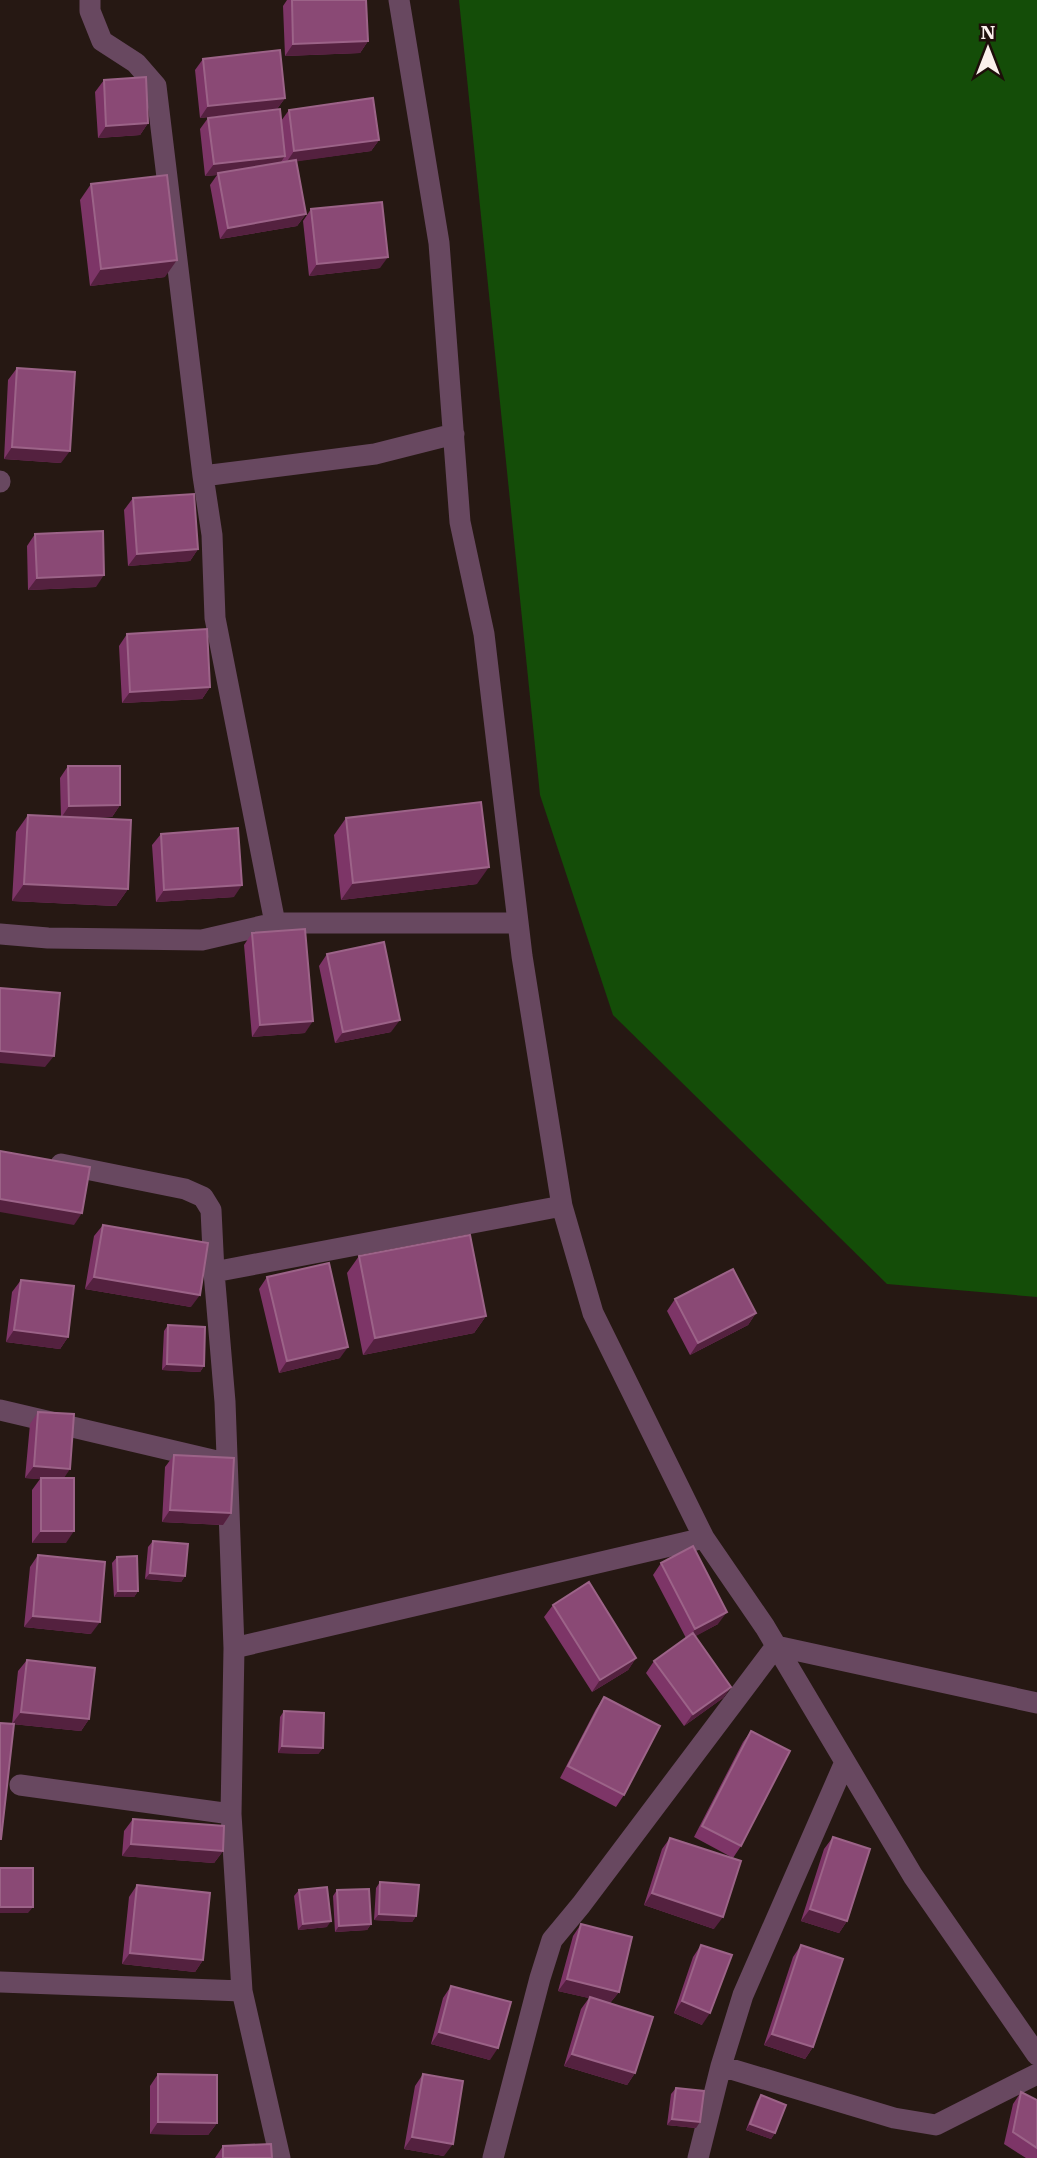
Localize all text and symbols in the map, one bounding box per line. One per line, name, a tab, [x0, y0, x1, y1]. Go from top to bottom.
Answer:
north arrow	[953, 14, 1023, 84]
text: N	[980, 20, 996, 44]

